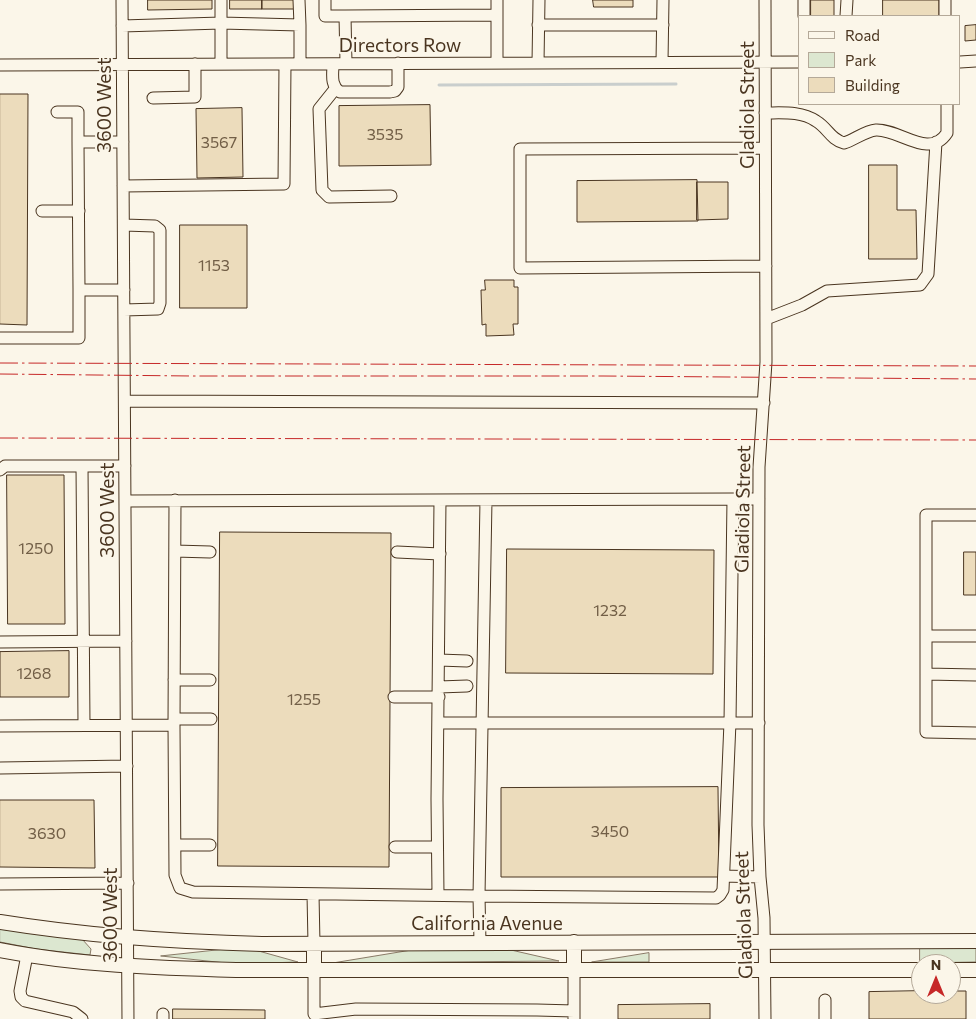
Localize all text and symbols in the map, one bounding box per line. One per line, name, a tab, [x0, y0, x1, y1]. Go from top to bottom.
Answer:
legend	[798, 15, 961, 105]
text: Road	[845, 26, 880, 44]
street label: Directors Row	[339, 35, 461, 57]
street label: Gladiola Street	[737, 41, 759, 169]
text: Park	[845, 51, 876, 69]
street label: 3600 West	[94, 57, 116, 153]
text: Building	[845, 76, 900, 94]
house number: 3535	[367, 125, 403, 145]
house number: 3567	[201, 133, 237, 153]
house number: 1153	[198, 256, 230, 276]
street label: Gladiola Street	[730, 445, 756, 573]
street label: 3600 West	[97, 462, 119, 558]
house number: 1250	[18, 539, 54, 559]
house number: 1232	[593, 601, 627, 621]
house number: 1268	[16, 664, 52, 684]
house number: 1255	[287, 690, 321, 710]
house number: 3450	[591, 822, 629, 842]
house number: 3630	[28, 824, 66, 844]
street label: Gladiola Street	[730, 851, 758, 979]
street label: 3600 West	[100, 867, 122, 963]
street label: California Avenue	[411, 913, 563, 935]
north arrow	[911, 954, 961, 1004]
text: N	[931, 956, 941, 973]

